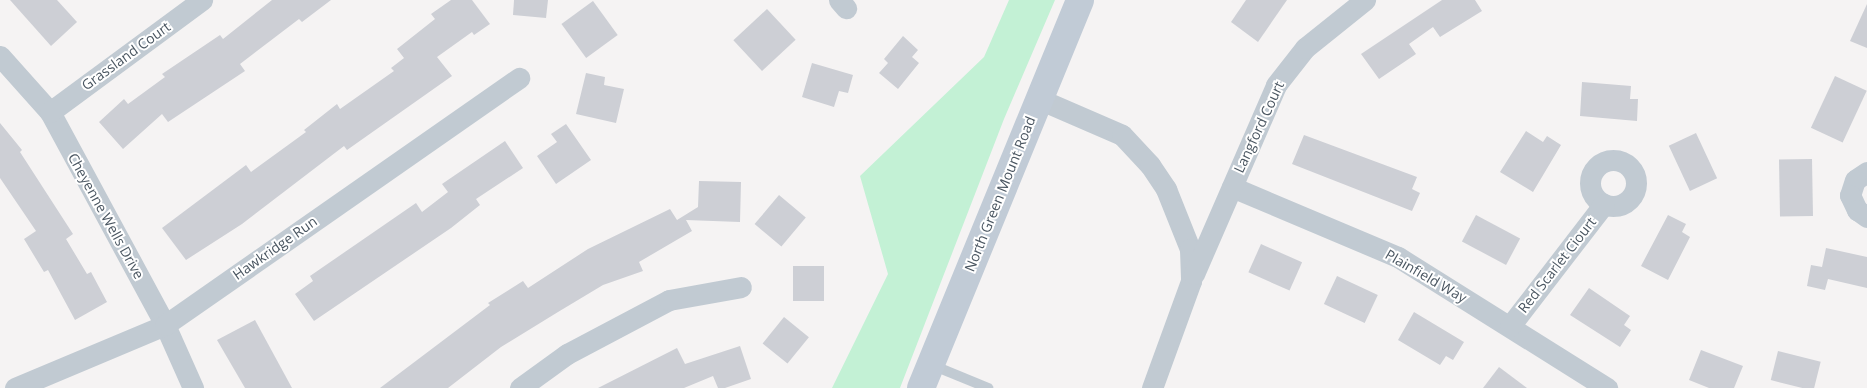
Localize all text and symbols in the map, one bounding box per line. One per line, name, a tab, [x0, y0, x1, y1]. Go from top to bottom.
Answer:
street label: Grassland Court	[78, 18, 174, 94]
street label: Langford Court	[1230, 79, 1288, 175]
street label: North Green Mount Road	[961, 114, 1039, 274]
street label: Cheyenne Wells Drive	[64, 150, 148, 282]
street label: Hawkridge Run	[230, 213, 320, 283]
street label: Red Scarlet Ciourt	[1514, 214, 1600, 316]
street label: Plainfield Way	[1382, 246, 1470, 306]

